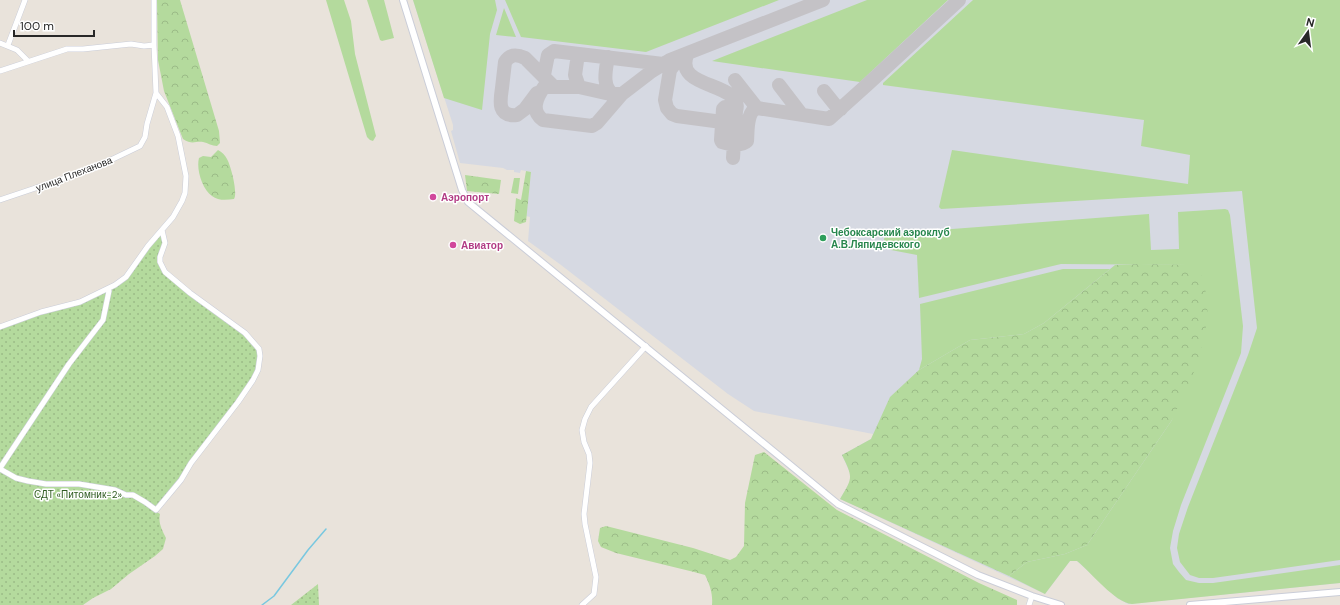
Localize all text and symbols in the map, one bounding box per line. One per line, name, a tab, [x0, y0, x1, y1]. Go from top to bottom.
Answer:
scale bar	[14, 12, 94, 38]
north arrow	[1288, 12, 1328, 52]
text: N	[1305, 15, 1316, 30]
text: 100 m	[20, 18, 54, 34]
street label: улица Плеханова	[34, 153, 114, 195]
place label: Аэропорт	[441, 191, 489, 204]
marker: Аэропорт	[428, 192, 438, 202]
place label: Чебоксарский аэроклуб А.В.Ляпидевского	[831, 226, 950, 251]
marker: Чебоксарский аэроклуб А.В.Ляпидевского	[818, 233, 828, 243]
place label: Авиатор	[461, 239, 503, 252]
marker: Авиатор	[448, 240, 458, 250]
park label: СДТ «Питомник-2»	[34, 488, 122, 501]

